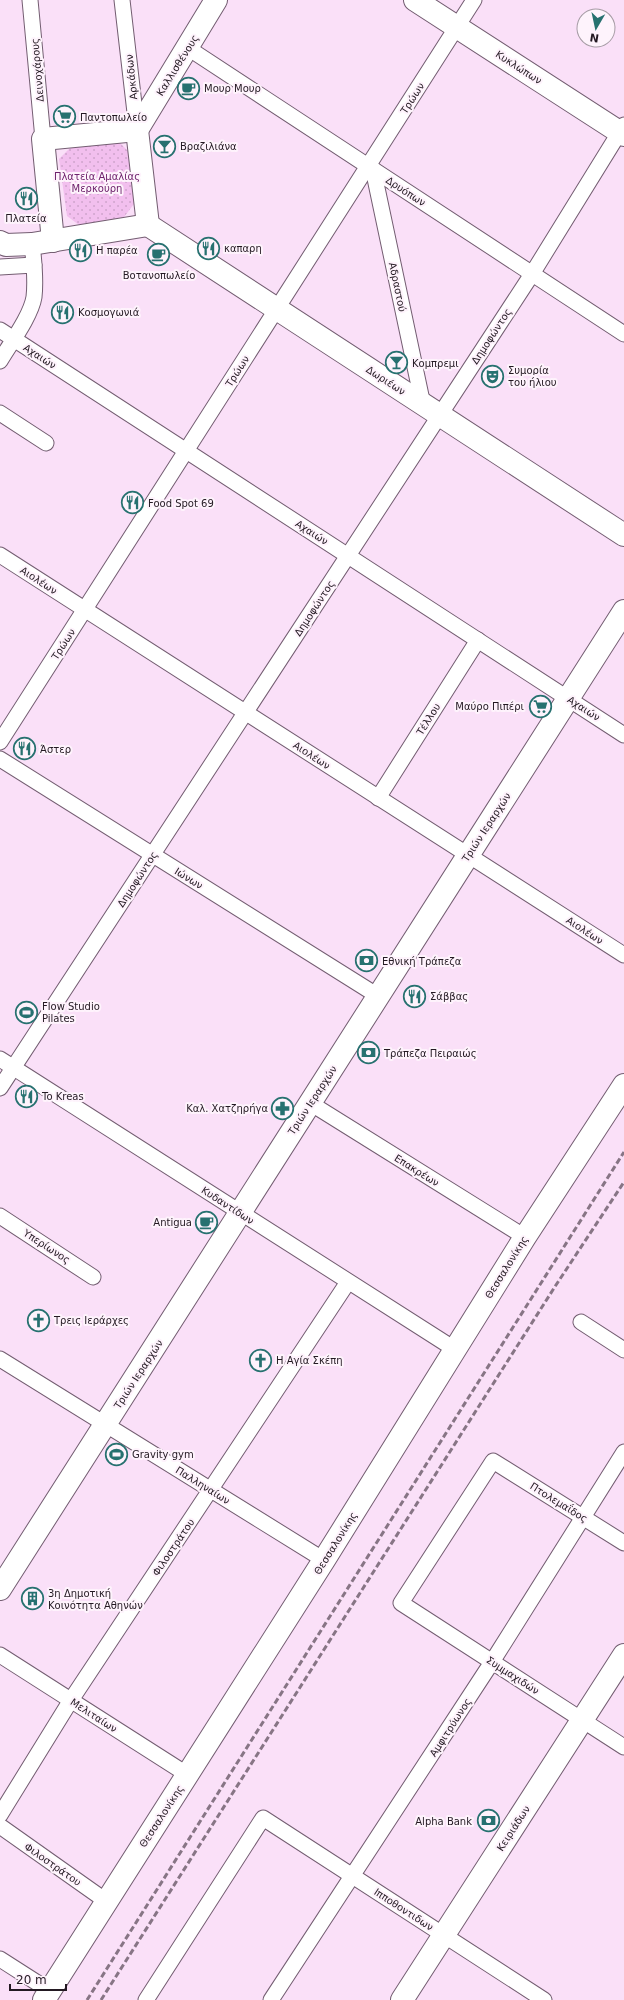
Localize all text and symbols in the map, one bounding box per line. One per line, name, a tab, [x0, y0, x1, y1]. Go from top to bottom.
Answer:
north arrow	[576, 8, 616, 48]
text: N	[589, 30, 600, 45]
street label: Καλλισθένους	[154, 33, 201, 98]
street label: Δεινοχάρους	[29, 38, 46, 102]
street label: Κυκλώπων	[494, 49, 544, 87]
street label: Αρκάδων	[124, 53, 139, 100]
cafe icon: Μουρ Μουρ	[176, 75, 202, 101]
street label: Τρώων	[398, 80, 427, 117]
place label: Μουρ Μουρ	[204, 83, 261, 94]
supermarket icon: Παντοπωλείο	[51, 104, 77, 130]
place label: Παντοπωλείο	[80, 112, 147, 123]
bar icon: Βραζιλιάνα	[151, 133, 177, 159]
place label: Βραζιλιάνα	[180, 141, 237, 152]
park label: Πλατεία Αμαλίας Μερκούρη	[54, 171, 140, 194]
street label: Δρυόπων	[384, 175, 428, 209]
restaurant icon: Πλατεία	[13, 185, 39, 211]
place label: Πλατεία	[5, 213, 47, 224]
restaurant icon: καπαρη	[196, 235, 222, 261]
restaurant icon: Η παρέα	[67, 237, 93, 263]
cafe icon: Βοτανοπωλείο	[146, 242, 172, 268]
place label: καπαρη	[224, 243, 262, 254]
place label: Η παρέα	[96, 245, 138, 256]
street label: Αδραστού	[387, 261, 408, 313]
place label: Βοτανοπωλείο	[123, 270, 195, 281]
restaurant icon: Κοσμογωνιά	[49, 299, 75, 325]
street label: Δημοφώντος	[469, 306, 514, 366]
place label: Κοσμογωνιά	[78, 307, 140, 318]
street label: Αχαιών	[21, 342, 58, 371]
bar icon: Κομπρεμι	[384, 350, 410, 376]
street label: Τρώων	[223, 353, 252, 390]
place label: Κομπρεμι	[412, 358, 459, 369]
theatre icon: Συμορία του ήλιου	[480, 363, 506, 389]
street label: Δωριέων	[364, 364, 408, 397]
place label: Συμορία του ήλιου	[508, 365, 557, 388]
restaurant icon: Food Spot 69	[120, 490, 146, 516]
place label: Food Spot 69	[148, 498, 214, 509]
street label: Αχαιών	[293, 518, 330, 547]
street label: Αιολέων	[18, 564, 60, 597]
street label: Δημοφώντος	[292, 578, 337, 638]
street label: Τρώων	[49, 626, 78, 663]
supermarket icon: Μαύρο Πιπέρι	[527, 693, 553, 719]
street label: Αχαιών	[565, 694, 602, 723]
street label: Τέλλου	[414, 701, 443, 738]
place label: Μαύρο Πιπέρι	[455, 701, 525, 712]
restaurant icon: Άστερ	[11, 736, 37, 762]
street label: Αιολέων	[291, 739, 333, 772]
place label: Άστερ	[40, 744, 71, 755]
street label: Τριών Ιεραρχών	[459, 790, 513, 865]
street label: Δημοφώντος	[115, 849, 160, 909]
street label: Ιώνων	[173, 866, 205, 891]
street label: Αιολέων	[564, 914, 606, 947]
bank icon: Εθνική Τράπεζα	[354, 948, 380, 974]
place label: Εθνική Τράπεζα	[382, 956, 462, 967]
restaurant icon: Σάββας	[401, 983, 427, 1009]
place label: Σάββας	[430, 991, 468, 1002]
sports icon: Flow Studio Pilates	[14, 999, 40, 1025]
place label: Flow Studio Pilates	[42, 1001, 100, 1024]
bank icon: Τράπεζα Πειραιώς	[356, 1040, 382, 1066]
place label: Τράπεζα Πειραιώς	[383, 1048, 477, 1059]
street label: Τριών Ιεραρχών	[285, 1063, 339, 1138]
restaurant icon: To Kreas	[14, 1083, 40, 1109]
place label: To Kreas	[41, 1091, 84, 1102]
pharmacy icon: Καλ. Χατζηρήγα	[270, 1095, 296, 1121]
place label: Καλ. Χατζηρήγα	[186, 1103, 268, 1114]
street label: Επακρέων	[392, 1152, 441, 1189]
street label: Κυδαντίδων	[200, 1184, 256, 1227]
cafe icon: Antigua	[194, 1209, 220, 1235]
place label: Antigua	[153, 1217, 192, 1228]
street label: Υπερίωνος	[21, 1227, 72, 1266]
street label: Θεσσαλονίκης	[483, 1234, 530, 1301]
church icon: Τρεις Ιεράρχες	[26, 1307, 52, 1333]
place label: Τρεις Ιεράρχες	[53, 1315, 129, 1326]
street label: Τριών Ιεραρχών	[111, 1337, 165, 1412]
church icon: Η Αγία Σκέπη	[248, 1347, 274, 1373]
place label: Η Αγία Σκέπη	[276, 1355, 343, 1366]
sports icon: Gravity gym	[103, 1441, 129, 1467]
place label: Gravity gym	[132, 1449, 194, 1460]
street label: Παλληναίων	[174, 1464, 232, 1507]
street label: Πτολεμαΐδος	[528, 1479, 590, 1524]
street label: Θεσσαλονίκης	[312, 1510, 359, 1577]
street label: Φιλοστράτου	[150, 1516, 197, 1578]
building icon: 3η Δημοτική Κοινότητα Αθηνών	[20, 1586, 46, 1612]
place label: 3η Δημοτική Κοινότητα Αθηνών	[48, 1588, 143, 1611]
street label: Συμμαχιδών	[484, 1654, 542, 1697]
street label: Μελιταίων	[68, 1696, 119, 1735]
street label: Αμφιτρύωνος	[427, 1696, 473, 1758]
street label: Θεσσαλονίκης	[137, 1783, 186, 1849]
street label: Κειριάδων	[495, 1803, 532, 1853]
bank icon: Alpha Bank	[475, 1808, 501, 1834]
place label: Alpha Bank	[415, 1816, 472, 1827]
street label: Φιλοστράτου	[22, 1841, 83, 1888]
street label: Ιπποθοντιδων	[372, 1886, 436, 1933]
scale bar	[10, 1966, 66, 1992]
text: 20 m	[16, 1973, 47, 1987]

